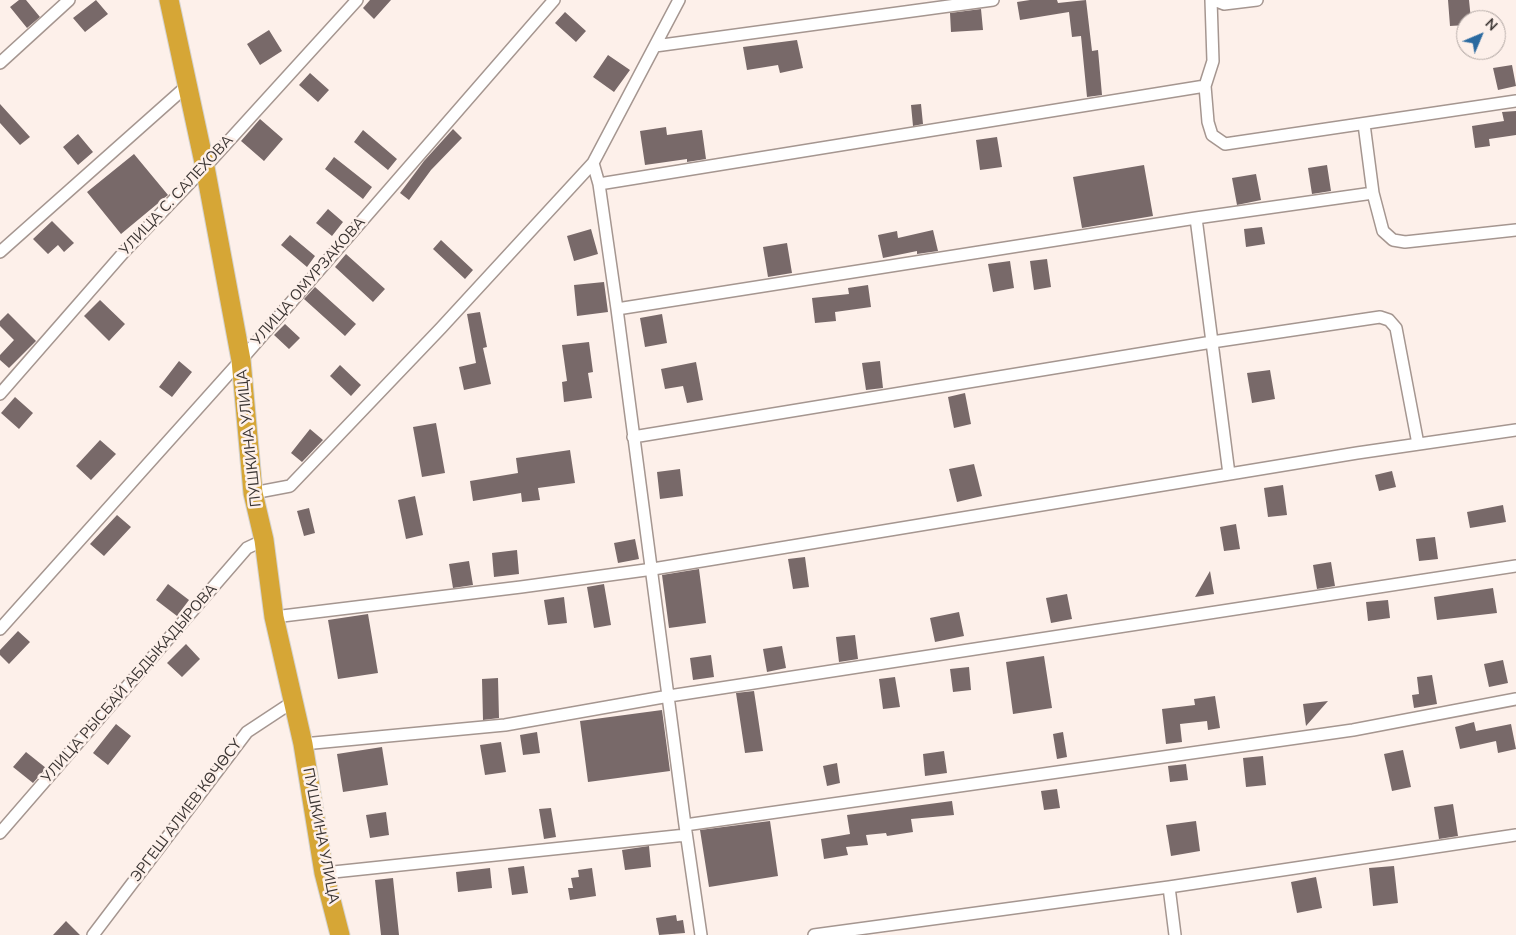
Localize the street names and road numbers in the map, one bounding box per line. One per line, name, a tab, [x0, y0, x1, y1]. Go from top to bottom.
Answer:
street label: УЛИЦА С. САЛЕХОВА	[116, 132, 238, 260]
street label: УЛИЦА ОМУРЗАКОВА	[248, 214, 370, 350]
street label: ПУШКИНА УЛИЦА	[234, 368, 266, 508]
street label: УЛИЦА РЫСБАЙ АБДЫКАДЫРОВА	[38, 581, 222, 787]
street label: ЭРГЕШ АЛИЕВ КӨЧӨСҮ	[128, 736, 246, 886]
street label: ПУШКИНА УЛИЦА	[298, 766, 342, 906]

